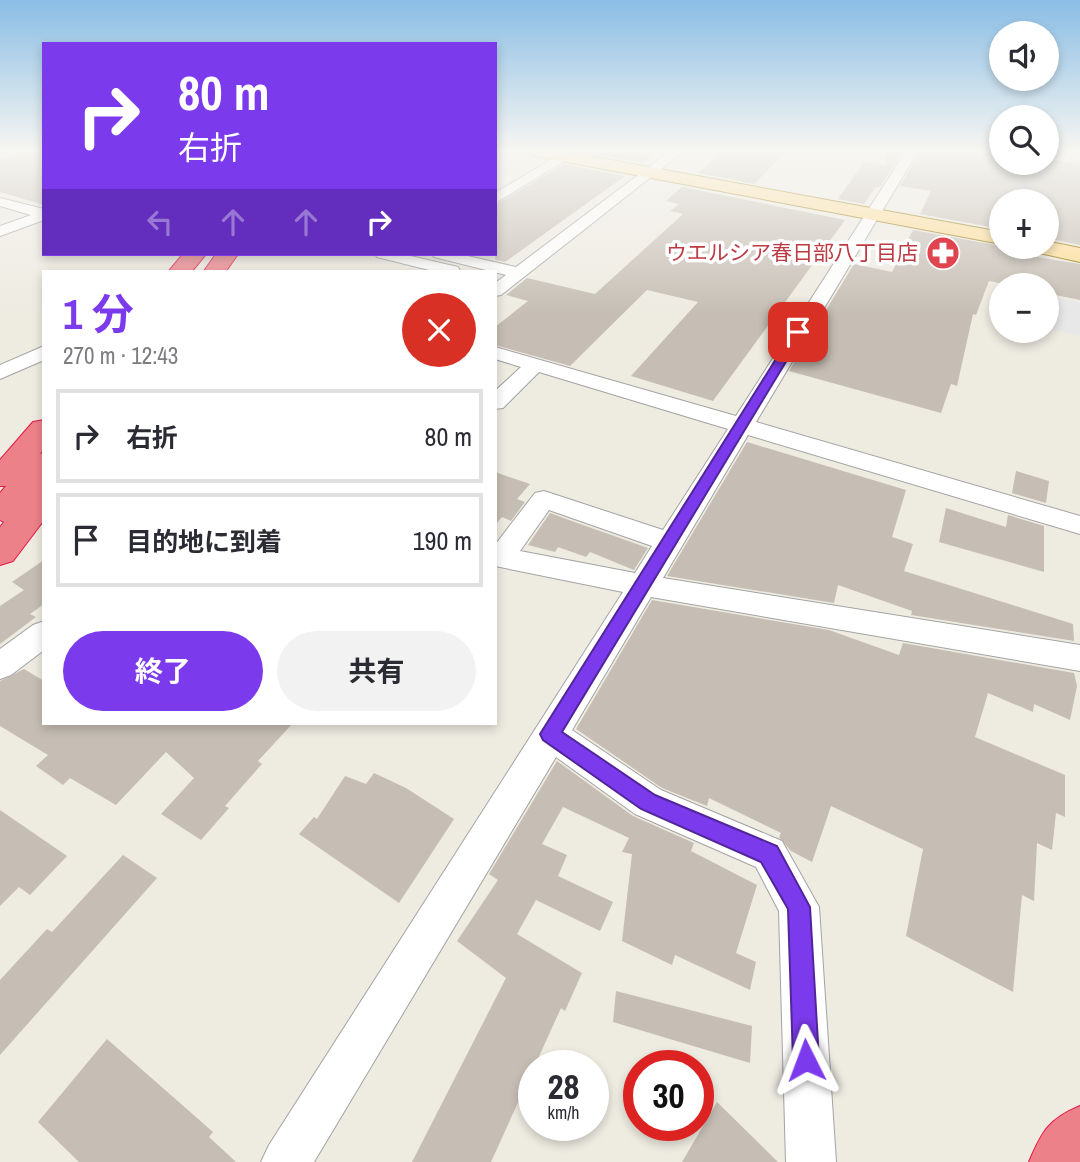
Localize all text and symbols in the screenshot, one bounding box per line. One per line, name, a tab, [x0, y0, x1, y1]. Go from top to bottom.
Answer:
map controls	[989, 21, 1059, 343]
button: sound	[989, 21, 1059, 91]
text: 80 m	[178, 59, 270, 125]
icon: right	[63, 70, 154, 161]
button: search	[989, 105, 1059, 175]
text: 右折	[178, 126, 242, 169]
button: +	[989, 189, 1059, 259]
icon: left	[141, 203, 179, 241]
icon: ahead	[214, 203, 252, 241]
icon: ahead	[287, 203, 325, 241]
icon: right	[360, 203, 398, 241]
pharmacy icon: ウエルシア春日部八丁目店	[924, 234, 962, 272]
place label: ウエルシア春日部八丁目店	[666, 238, 918, 267]
button: −	[989, 273, 1059, 343]
text: 1 分	[63, 286, 134, 342]
button: close	[402, 293, 476, 367]
pin	[768, 302, 828, 362]
icon: arrive	[779, 313, 817, 351]
text: 270 m · 12:43	[63, 340, 178, 371]
icon: right	[67, 417, 105, 455]
text: 80 m	[425, 419, 472, 454]
text: 右折	[126, 420, 178, 455]
icon: arrive	[67, 521, 105, 559]
text: 190 m	[413, 523, 472, 558]
text: 目的地に到着	[126, 524, 282, 559]
button: 終了	[63, 631, 263, 711]
button: 共有	[277, 631, 476, 711]
position arrow	[769, 1023, 843, 1097]
speed limit sign: 30	[623, 1050, 714, 1141]
text: 28	[548, 1063, 579, 1110]
text: km/h	[548, 1100, 580, 1125]

